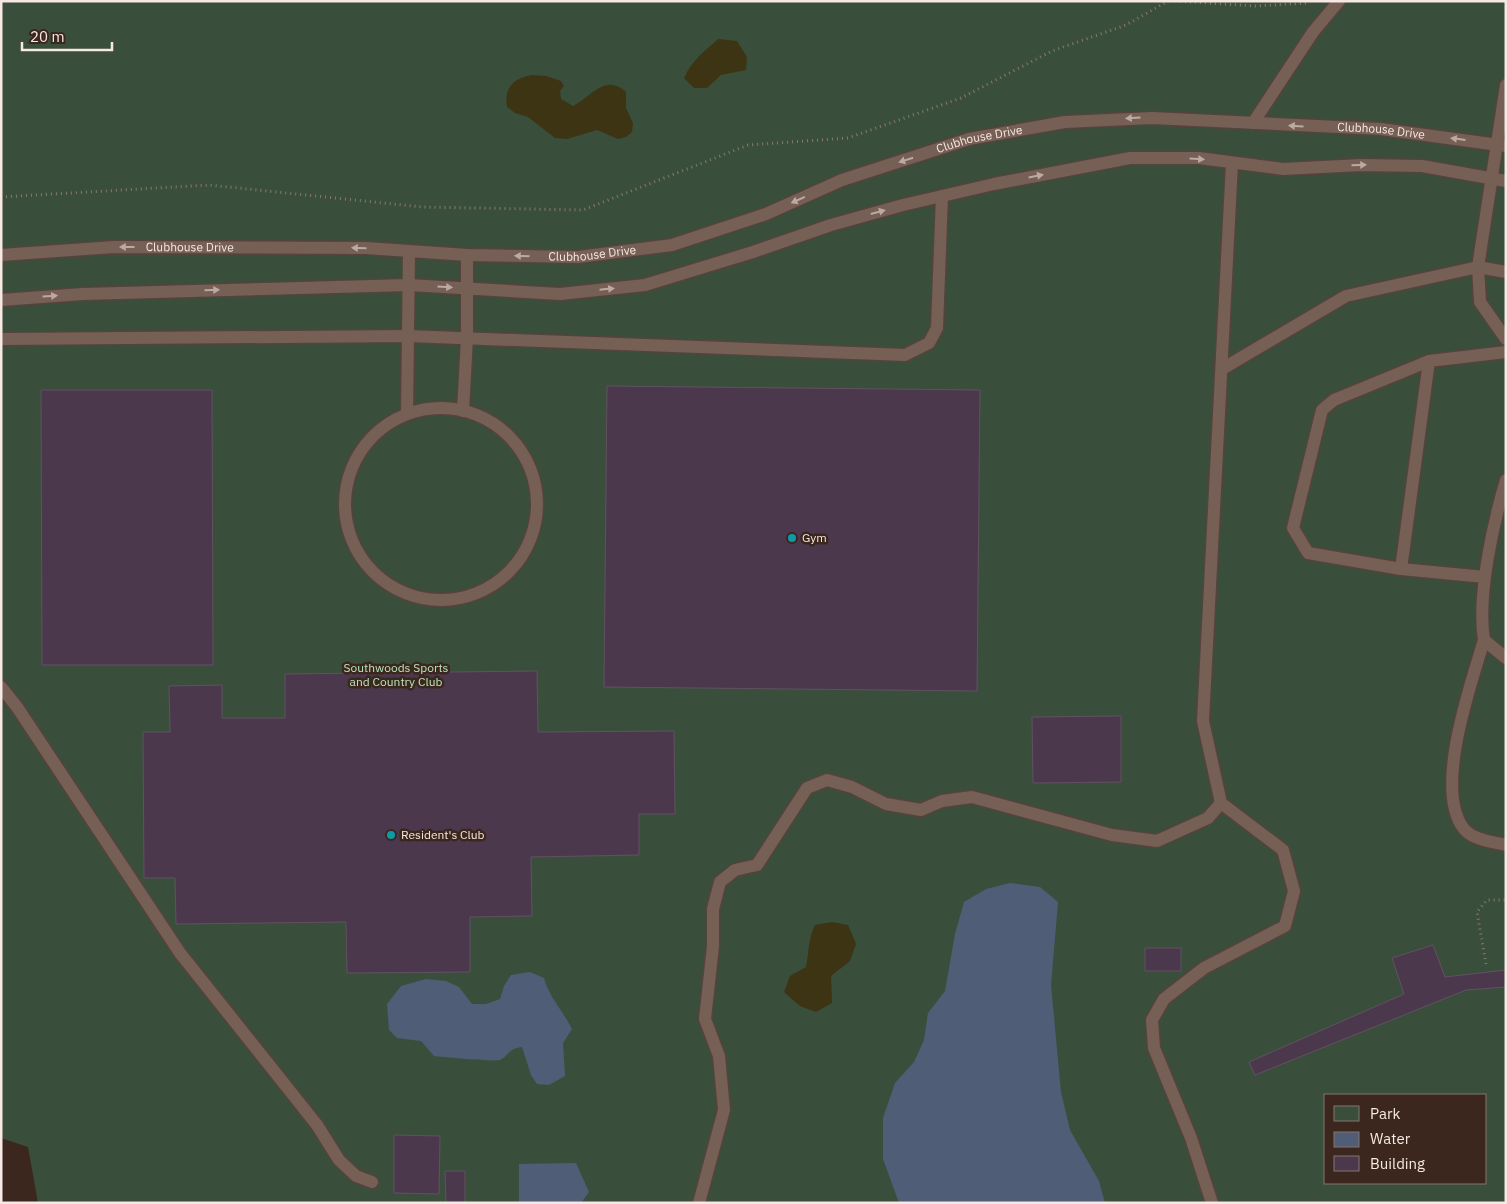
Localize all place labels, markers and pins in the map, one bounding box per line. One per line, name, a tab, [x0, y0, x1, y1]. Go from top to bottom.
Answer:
place label: Gym	[802, 530, 827, 545]
marker: Gym	[786, 532, 798, 544]
place label: Resident's Club	[401, 827, 485, 842]
marker: Resident's Club	[385, 829, 397, 841]

